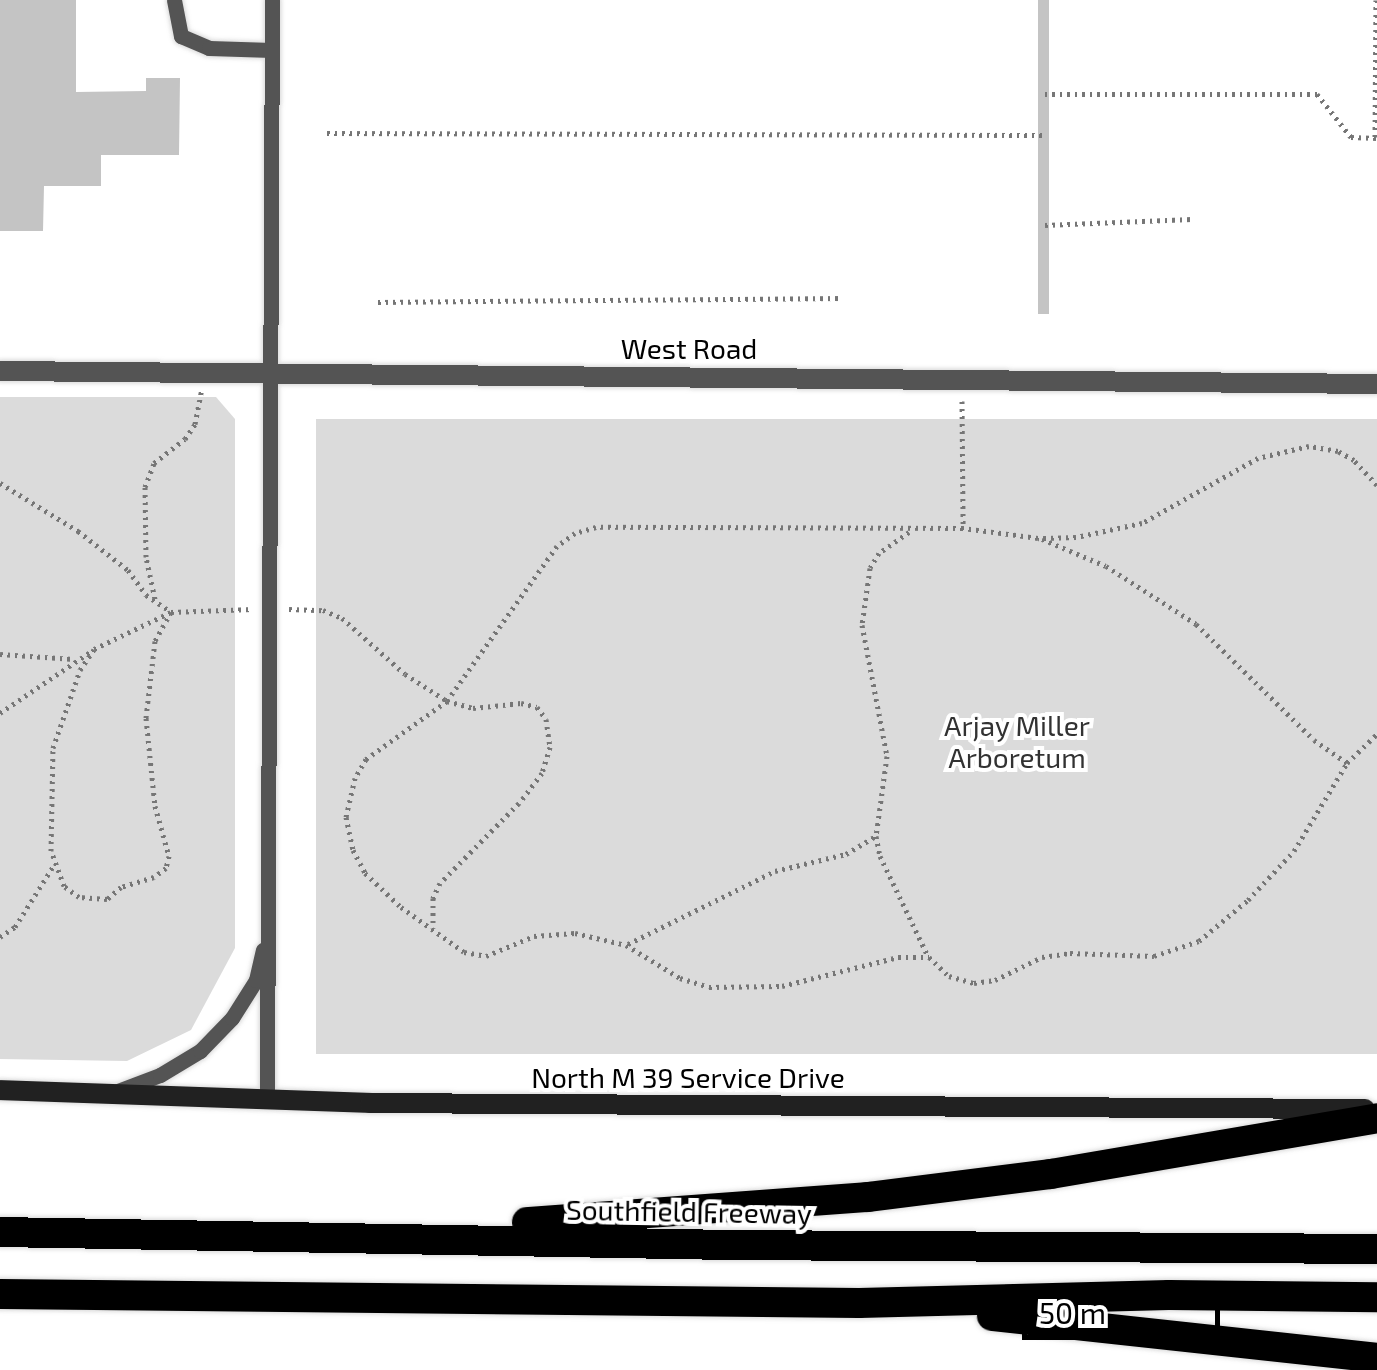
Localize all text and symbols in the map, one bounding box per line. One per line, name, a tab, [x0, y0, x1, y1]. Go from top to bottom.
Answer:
street label: West Road	[621, 331, 757, 365]
park label: Arjay Miller Arboretum	[944, 708, 1090, 774]
street label: North M 39 Service Drive	[531, 1060, 845, 1094]
street label: Southfield Freeway	[566, 1192, 812, 1230]
scale bar	[1027, 1275, 1224, 1337]
text: 50 m	[1039, 1294, 1106, 1330]

